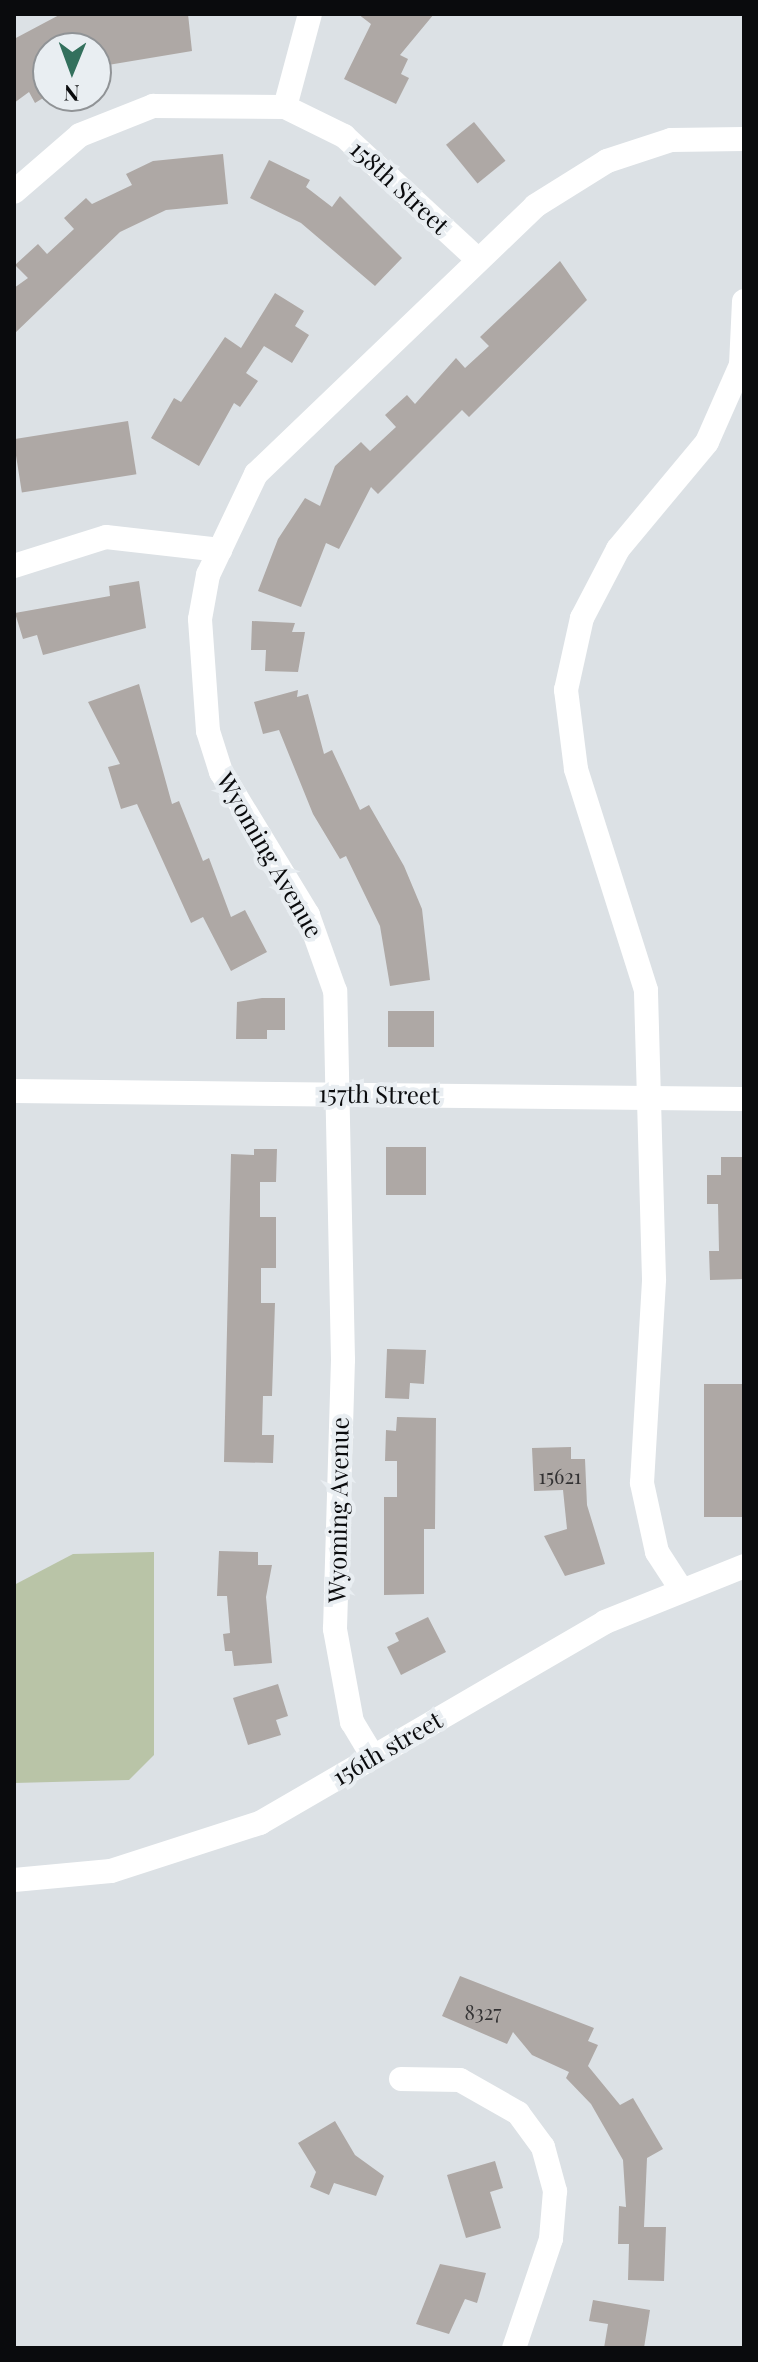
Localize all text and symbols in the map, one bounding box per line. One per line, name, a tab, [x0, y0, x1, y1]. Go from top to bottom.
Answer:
north arrow	[32, 32, 112, 112]
text: N	[63, 79, 80, 109]
street label: 158th Street	[345, 134, 455, 240]
street label: Wyoming Avenue	[211, 767, 329, 943]
street label: 157th Street	[318, 1079, 440, 1109]
street label: Wyoming Avenue	[322, 1416, 354, 1604]
house number: 15621	[539, 1463, 581, 1487]
street label: 156th street	[327, 1705, 447, 1791]
house number: 8327	[465, 1999, 501, 2023]

